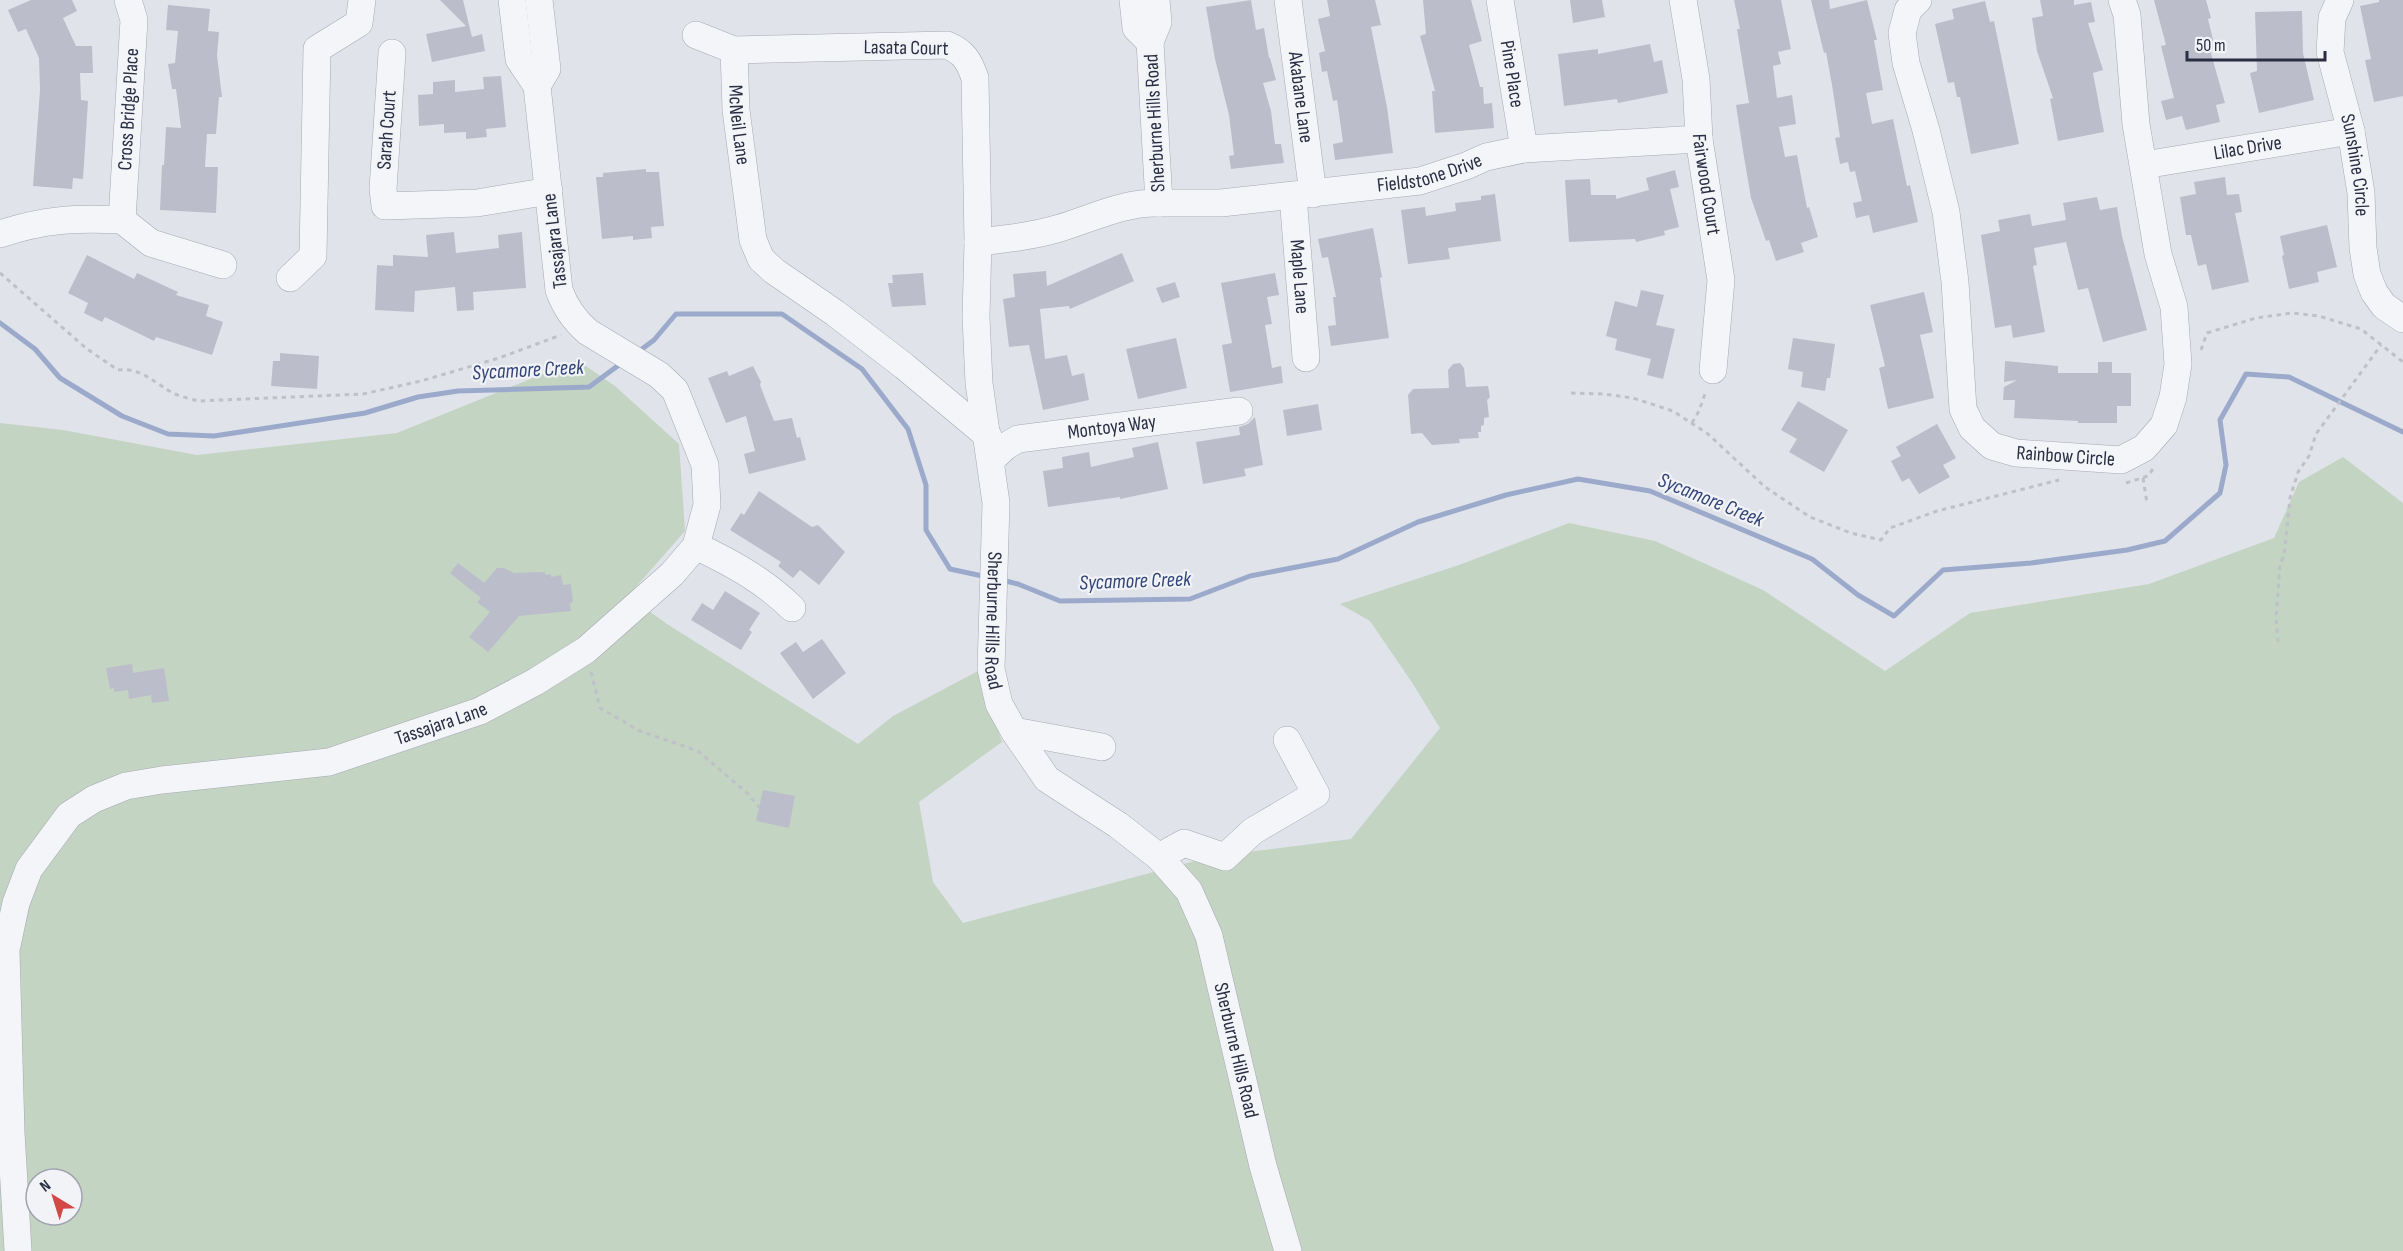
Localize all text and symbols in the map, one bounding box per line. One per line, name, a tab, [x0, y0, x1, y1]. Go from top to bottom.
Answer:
scale bar	[2187, 24, 2325, 62]
street label: Lasata Court	[863, 35, 949, 61]
text: 50 m	[2196, 35, 2226, 56]
street label: Pine Place	[1495, 39, 1529, 109]
street label: Cross Bridge Place	[113, 47, 144, 171]
street label: Akabane Lane	[1283, 49, 1318, 144]
street label: Sherburne Hills Road	[1139, 53, 1171, 193]
street label: McNeil Lane	[723, 84, 755, 166]
street label: Sarah Court	[372, 90, 402, 170]
street label: Sunshine Circle	[2335, 111, 2374, 217]
street label: Lilac Drive	[2212, 131, 2283, 165]
street label: Fairwood Court	[1687, 133, 1726, 237]
street label: Fieldstone Drive	[1376, 148, 1486, 198]
street label: Tassajara Lane	[537, 192, 573, 290]
street label: Maple Lane	[1285, 239, 1314, 315]
water label: Sycamore Creek	[472, 355, 586, 385]
street label: Montoya Way	[1066, 410, 1158, 445]
street label: Rainbow Circle	[2016, 441, 2116, 472]
water label: Sycamore Creek	[1655, 467, 1769, 533]
street label: Sherburne Hills Road	[979, 551, 1007, 692]
water label: Sycamore Creek	[1079, 567, 1192, 595]
street label: Tassajara Lane	[392, 697, 492, 751]
street label: Sherburne Hills Road	[1208, 980, 1263, 1120]
north arrow	[24, 1167, 84, 1227]
text: N	[36, 1176, 55, 1196]

